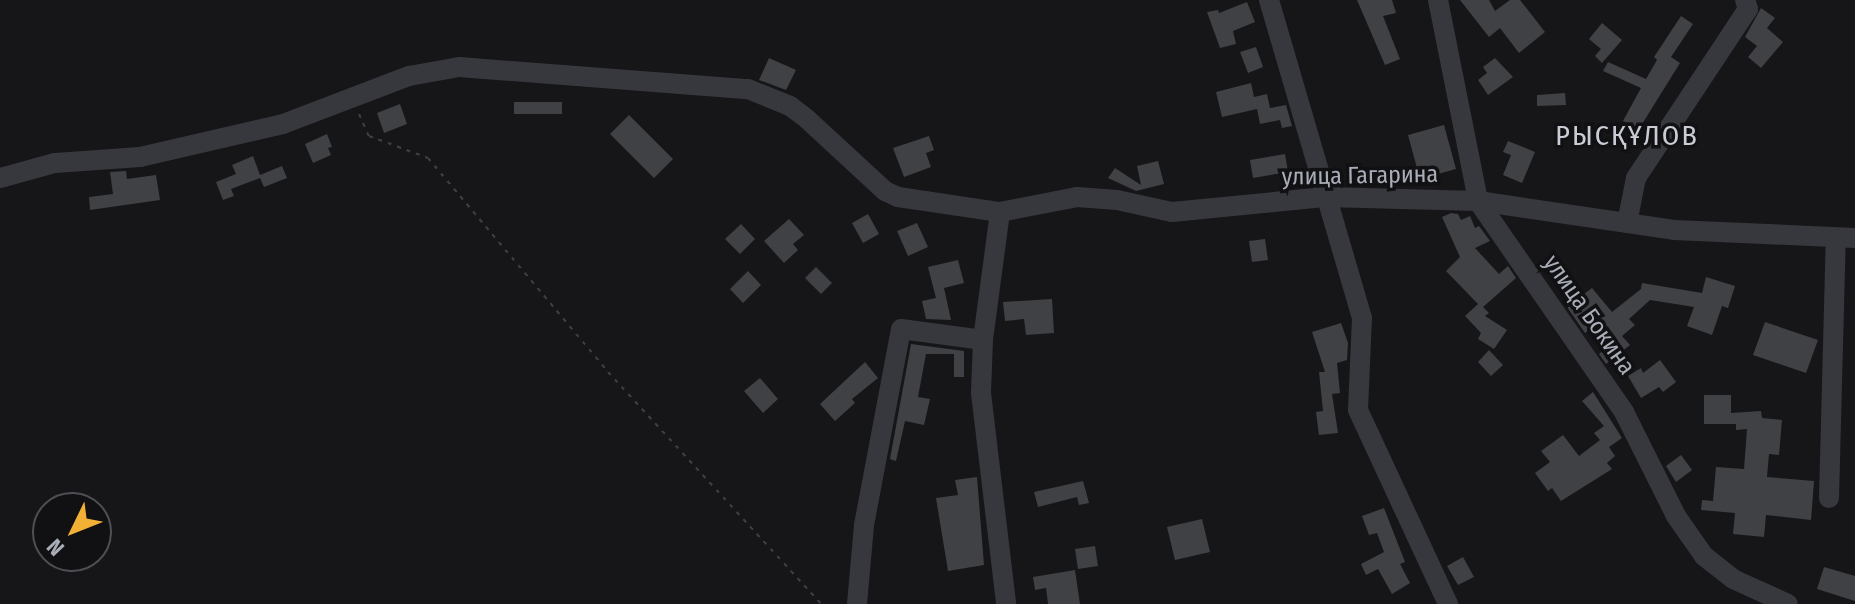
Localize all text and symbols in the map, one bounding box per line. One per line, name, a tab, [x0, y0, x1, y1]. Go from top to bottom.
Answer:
district label: РЫСҚҰЛОВ	[1555, 119, 1699, 153]
street label: улица Гагарина	[1281, 160, 1439, 192]
street label: улица Бокина	[1537, 250, 1641, 380]
north arrow	[32, 492, 112, 572]
text: N	[41, 533, 70, 561]

